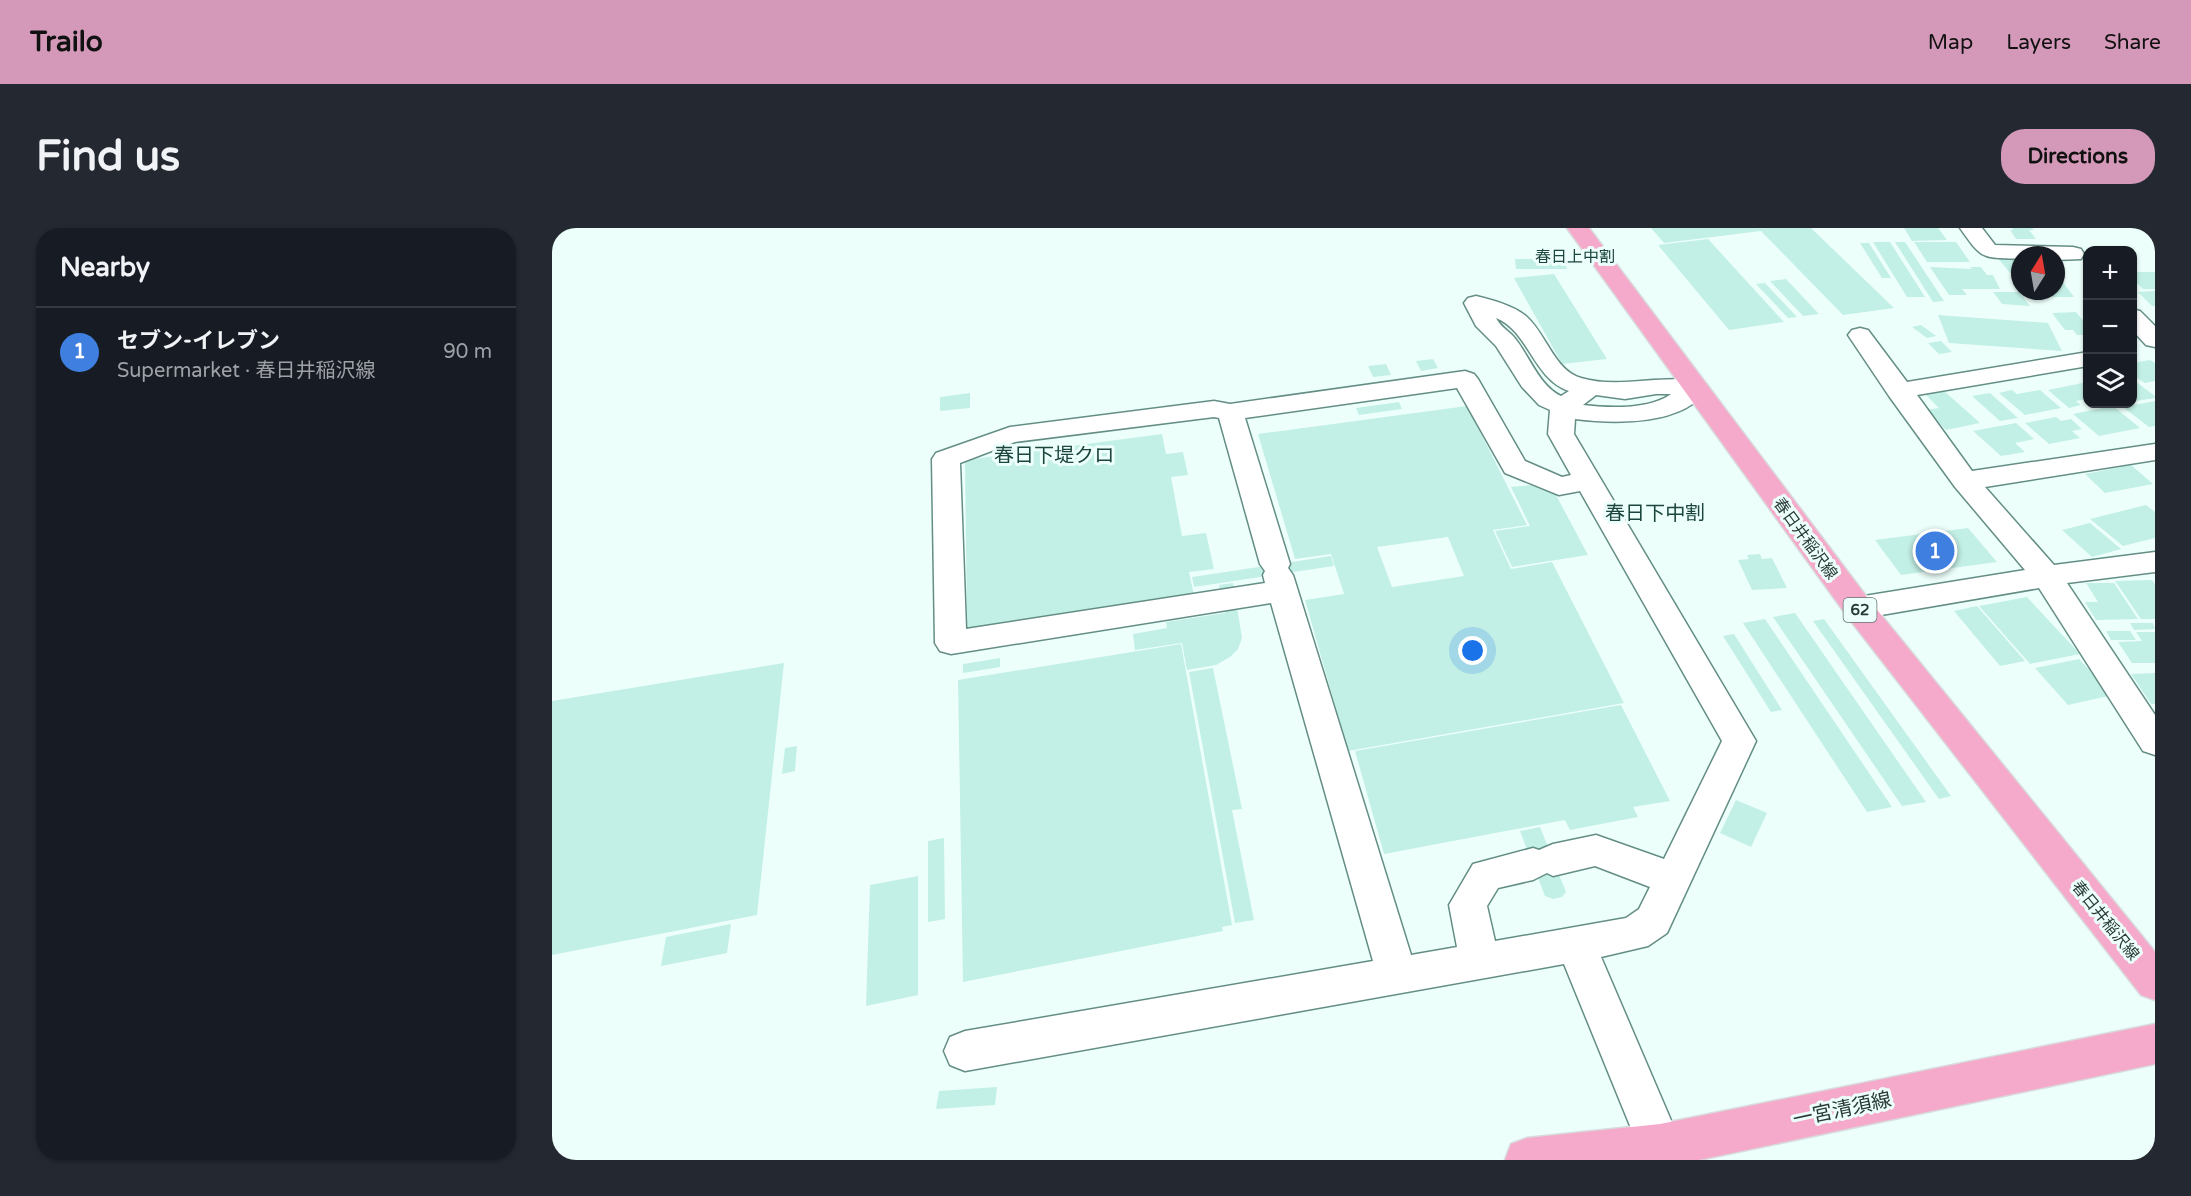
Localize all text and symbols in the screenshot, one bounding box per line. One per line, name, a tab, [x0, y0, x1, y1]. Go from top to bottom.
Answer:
text: Trailo	[30, 25, 103, 59]
text: Map	[1928, 30, 1973, 55]
text: Layers	[2006, 30, 2071, 55]
text: Share	[2104, 30, 2161, 55]
button: Directions	[2001, 129, 2155, 184]
text: Find us	[36, 131, 180, 182]
north arrow	[2011, 246, 2065, 300]
map controls	[2083, 246, 2137, 408]
button: +	[2083, 246, 2137, 300]
district label: 春日上中割	[1535, 247, 1615, 267]
text: Nearby	[60, 252, 150, 283]
button: −	[2083, 300, 2137, 354]
text: セブン-イレブン	[117, 328, 280, 354]
text: 1	[73, 340, 86, 364]
text: 90 m	[443, 340, 492, 364]
button: layers	[2083, 354, 2137, 408]
text: Supermarket · 春日井稲沢線	[117, 359, 375, 383]
district label: 春日下堤クロ	[994, 444, 1114, 468]
street label: 春日井稲沢線	[1769, 494, 1841, 583]
district label: 春日下中割	[1605, 502, 1705, 526]
pin: 1	[1916, 528, 1954, 574]
road number: 62	[1844, 598, 1876, 622]
your location	[1458, 636, 1487, 665]
street label: 春日井稲沢線	[2067, 877, 2143, 964]
street label: 一宮清須線	[1791, 1088, 1894, 1132]

